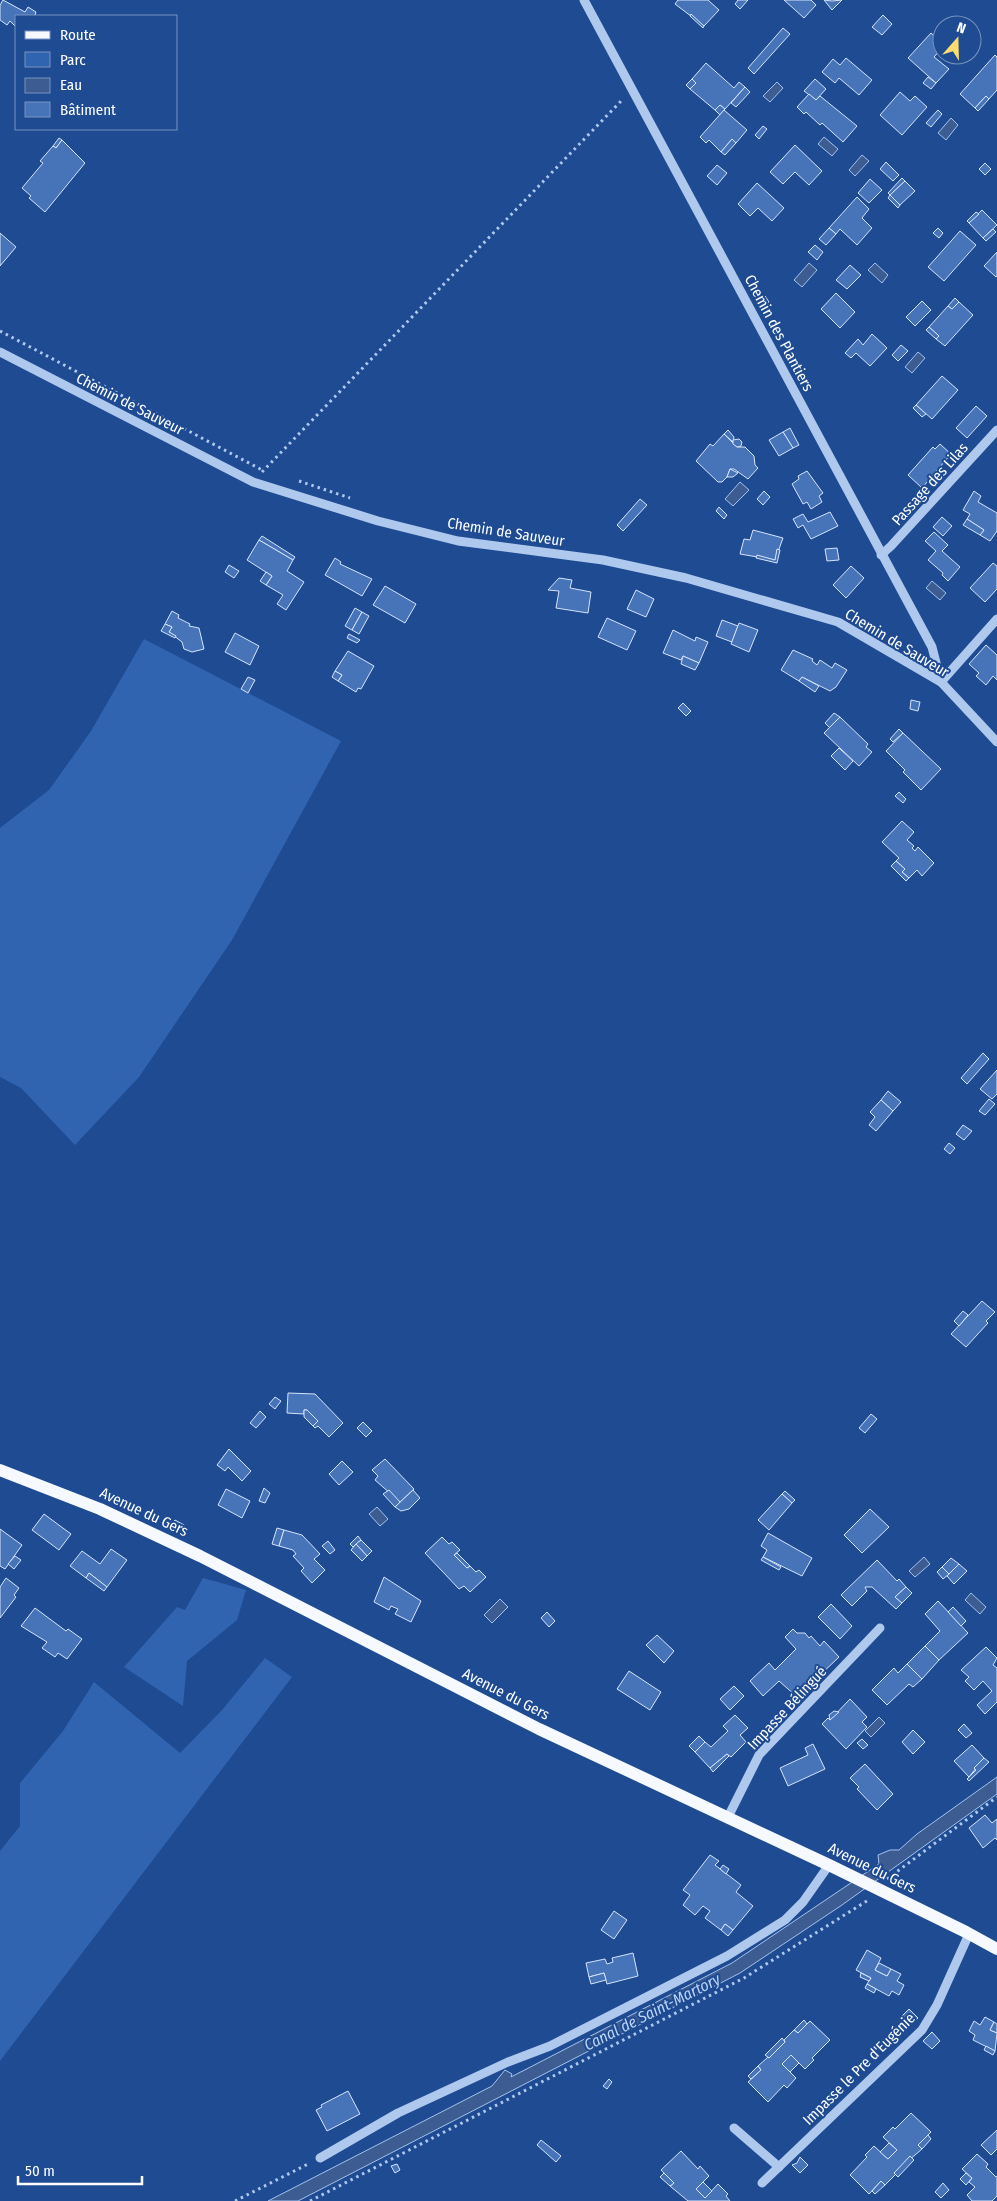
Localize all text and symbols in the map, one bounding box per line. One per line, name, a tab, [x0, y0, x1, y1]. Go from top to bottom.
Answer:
legend	[15, 15, 178, 130]
north arrow	[932, 15, 982, 65]
text: N	[954, 19, 968, 38]
text: Route	[60, 26, 96, 44]
text: Parc	[60, 51, 86, 69]
text: Eau	[60, 76, 82, 94]
text: Bâtiment	[60, 101, 116, 119]
street label: Chemin des Plantiers	[741, 272, 817, 394]
street label: Chemin de Sauveur	[73, 369, 187, 439]
street label: Passage des Lilas	[888, 439, 972, 529]
street label: Chemin de Sauveur	[446, 514, 567, 550]
street label: Chemin de Sauveur	[842, 605, 953, 682]
street label: Avenue du Gers	[97, 1484, 191, 1540]
street label: Impasse Bélingué	[744, 1663, 830, 1753]
street label: Avenue du Gers	[459, 1664, 553, 1724]
street label: Avenue du Gers	[825, 1839, 919, 1897]
water label: Canal de Saint-Martory	[581, 1969, 724, 2055]
street label: Impasse le Pre d'Eugénie	[799, 2009, 919, 2129]
scale bar	[18, 2154, 141, 2186]
text: 50 m	[25, 2162, 55, 2180]

